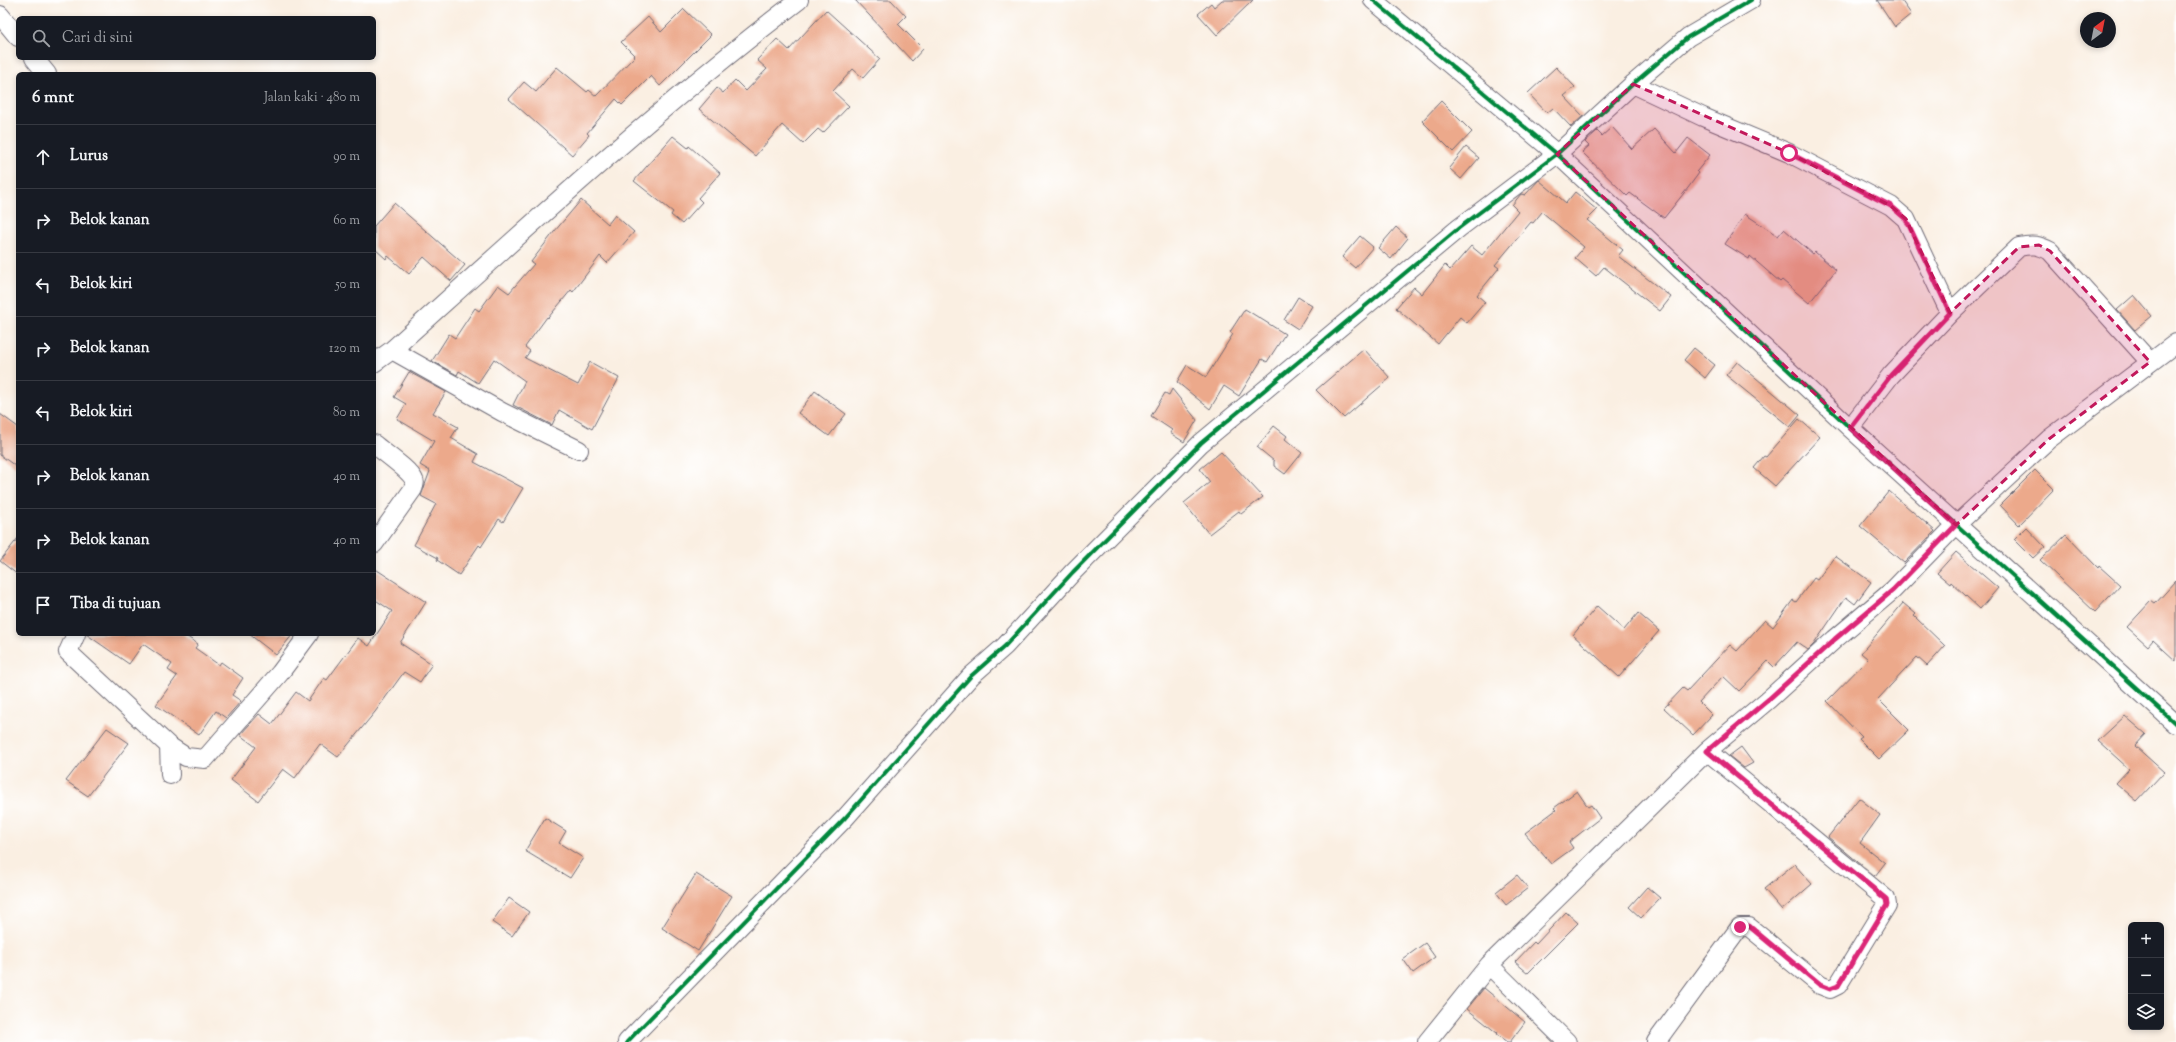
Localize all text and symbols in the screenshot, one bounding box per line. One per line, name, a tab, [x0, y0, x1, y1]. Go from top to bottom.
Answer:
north arrow	[2080, 12, 2116, 48]
search box	[16, 16, 376, 60]
icon: search	[30, 27, 52, 49]
text: Cari di sini	[62, 28, 133, 49]
text: 6 mnt	[32, 86, 74, 110]
text: Jalan kaki · 480 m	[264, 89, 360, 107]
route start	[1780, 144, 1798, 162]
icon: ahead	[32, 146, 54, 168]
text: Lurus	[70, 146, 108, 167]
text: 90 m	[333, 148, 360, 166]
icon: right	[32, 210, 54, 232]
text: Belok kanan	[70, 210, 150, 231]
text: 60 m	[333, 212, 360, 230]
icon: left	[32, 274, 54, 296]
text: Belok kiri	[70, 274, 132, 295]
text: 50 m	[335, 276, 360, 294]
icon: right	[32, 338, 54, 360]
text: Belok kanan	[70, 338, 150, 359]
text: 120 m	[329, 340, 360, 358]
icon: left	[32, 402, 54, 424]
text: Belok kiri	[70, 402, 132, 423]
text: 80 m	[333, 404, 360, 422]
icon: right	[32, 466, 54, 488]
text: Belok kanan	[70, 466, 150, 487]
text: 40 m	[333, 468, 360, 486]
icon: right	[32, 530, 54, 552]
text: Belok kanan	[70, 530, 150, 551]
text: 40 m	[333, 532, 360, 550]
icon: arrive	[32, 594, 54, 616]
text: Tiba di tujuan	[70, 594, 161, 615]
route end	[1731, 918, 1749, 936]
map controls	[2128, 922, 2164, 1030]
button: +	[2128, 922, 2164, 958]
button: −	[2128, 958, 2164, 994]
button: layers	[2128, 994, 2164, 1030]

